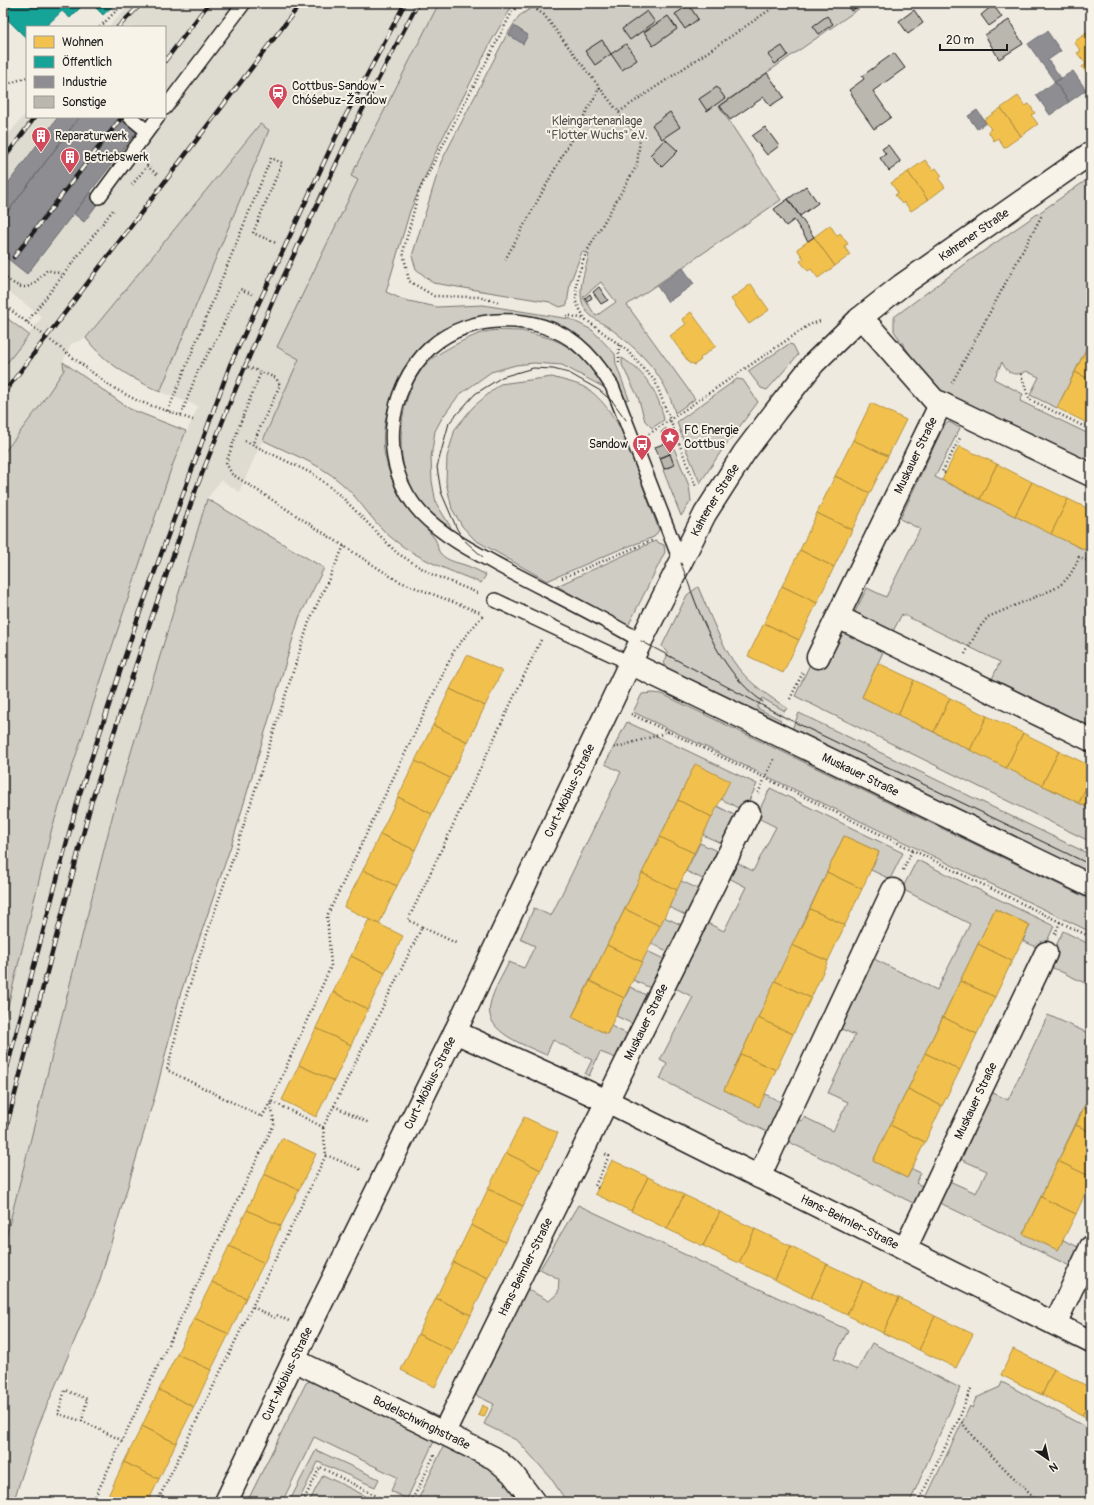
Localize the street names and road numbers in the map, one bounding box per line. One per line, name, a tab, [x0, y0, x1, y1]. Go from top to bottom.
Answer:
street label: Kahrener Straße	[936, 205, 1012, 265]
street label: Muskauer Straße	[891, 415, 941, 496]
street label: Kahrener Straße	[688, 461, 743, 539]
street label: Curt-Möbius-Straße	[541, 742, 599, 840]
street label: Muskauer Straße	[819, 750, 901, 800]
street label: Muskauer Straße	[621, 981, 672, 1063]
street label: Curt-Möbius-Straße	[401, 1034, 460, 1132]
street label: Muskauer Straße	[951, 1060, 1001, 1142]
street label: Hans-Beimler-Straße	[798, 1192, 901, 1253]
street label: Hans-Beimler-Straße	[495, 1216, 556, 1319]
street label: Curt-Möbius-Straße	[259, 1325, 316, 1423]
street label: Bodelschwinghstraße	[370, 1393, 472, 1453]

